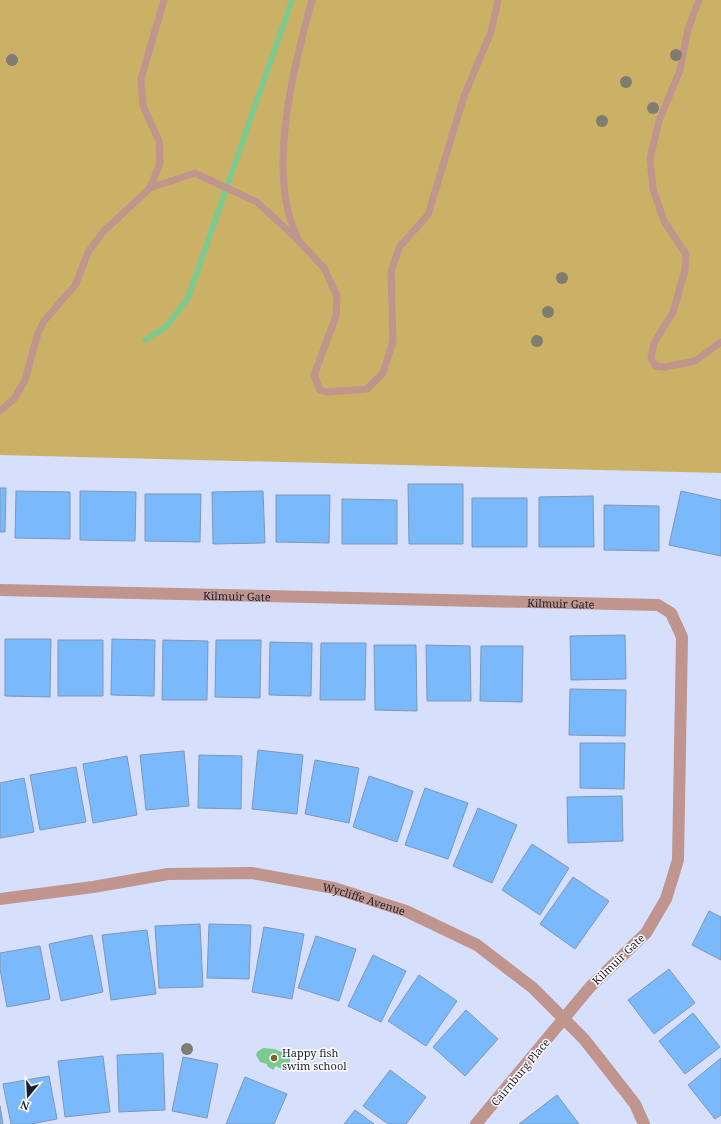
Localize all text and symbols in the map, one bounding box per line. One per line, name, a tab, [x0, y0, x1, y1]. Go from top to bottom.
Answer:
street label: Kilmuir Gate	[203, 587, 271, 604]
street label: Kilmuir Gate	[527, 595, 595, 611]
street label: Wycliffe Avenue	[322, 879, 408, 918]
street label: Kilmuir Gate	[589, 930, 648, 988]
street label: Cairnburg Place	[487, 1035, 553, 1109]
place label: Happy fish swim school	[282, 1045, 347, 1073]
marker: Happy fish swim school	[269, 1053, 279, 1063]
north arrow	[8, 1076, 48, 1116]
text: N	[18, 1097, 31, 1114]

